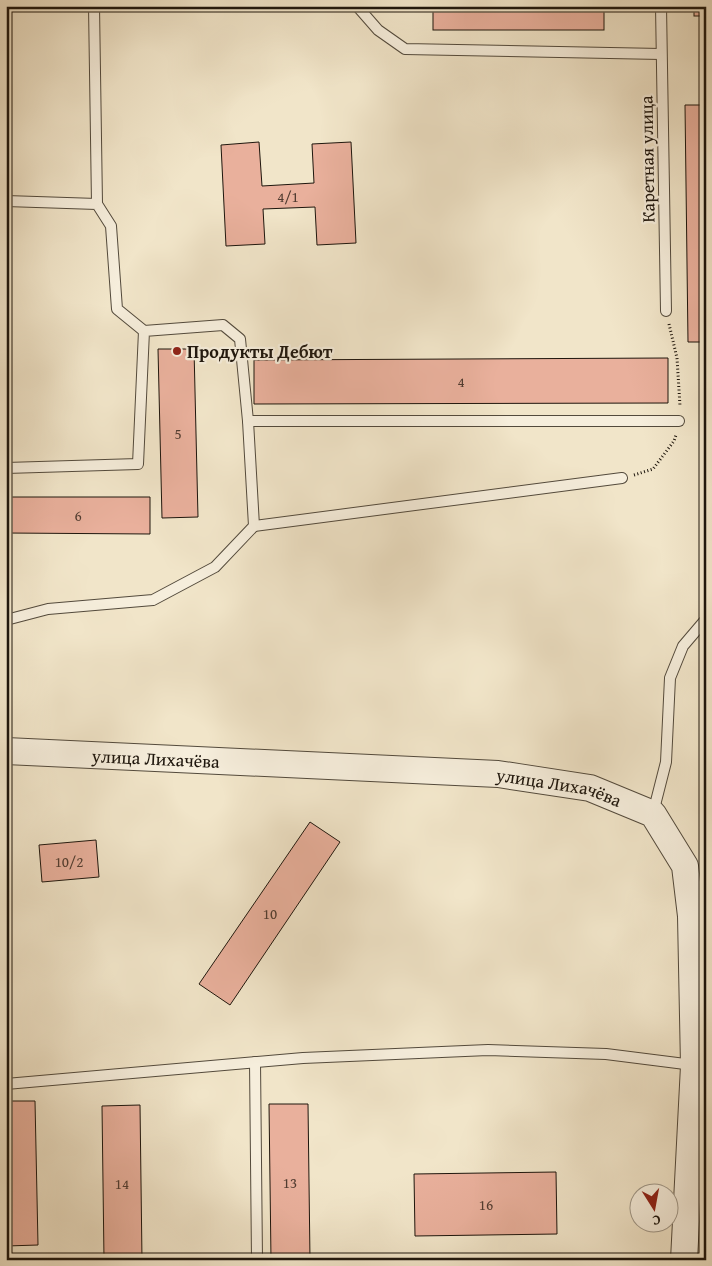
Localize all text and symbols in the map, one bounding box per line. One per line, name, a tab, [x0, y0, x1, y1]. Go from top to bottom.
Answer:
street label: Каретная улица	[632, 95, 662, 223]
house number: 4/1	[277, 186, 299, 207]
place label: Продукты Дебют	[187, 338, 333, 365]
marker: Продукты Дебют	[171, 345, 183, 357]
house number: 4	[457, 371, 465, 392]
house number: 5	[174, 423, 182, 444]
house number: 6	[74, 505, 82, 526]
street label: улица Лихачёва	[90, 741, 221, 774]
street label: улица Лихачёва	[493, 760, 626, 813]
house number: 10/2	[55, 851, 83, 872]
house number: 10	[263, 903, 277, 924]
house number: 13	[283, 1172, 297, 1193]
house number: 14	[115, 1173, 129, 1194]
north arrow	[630, 1184, 680, 1234]
house number: 16	[479, 1194, 493, 1215]
text: С	[651, 1210, 662, 1231]

